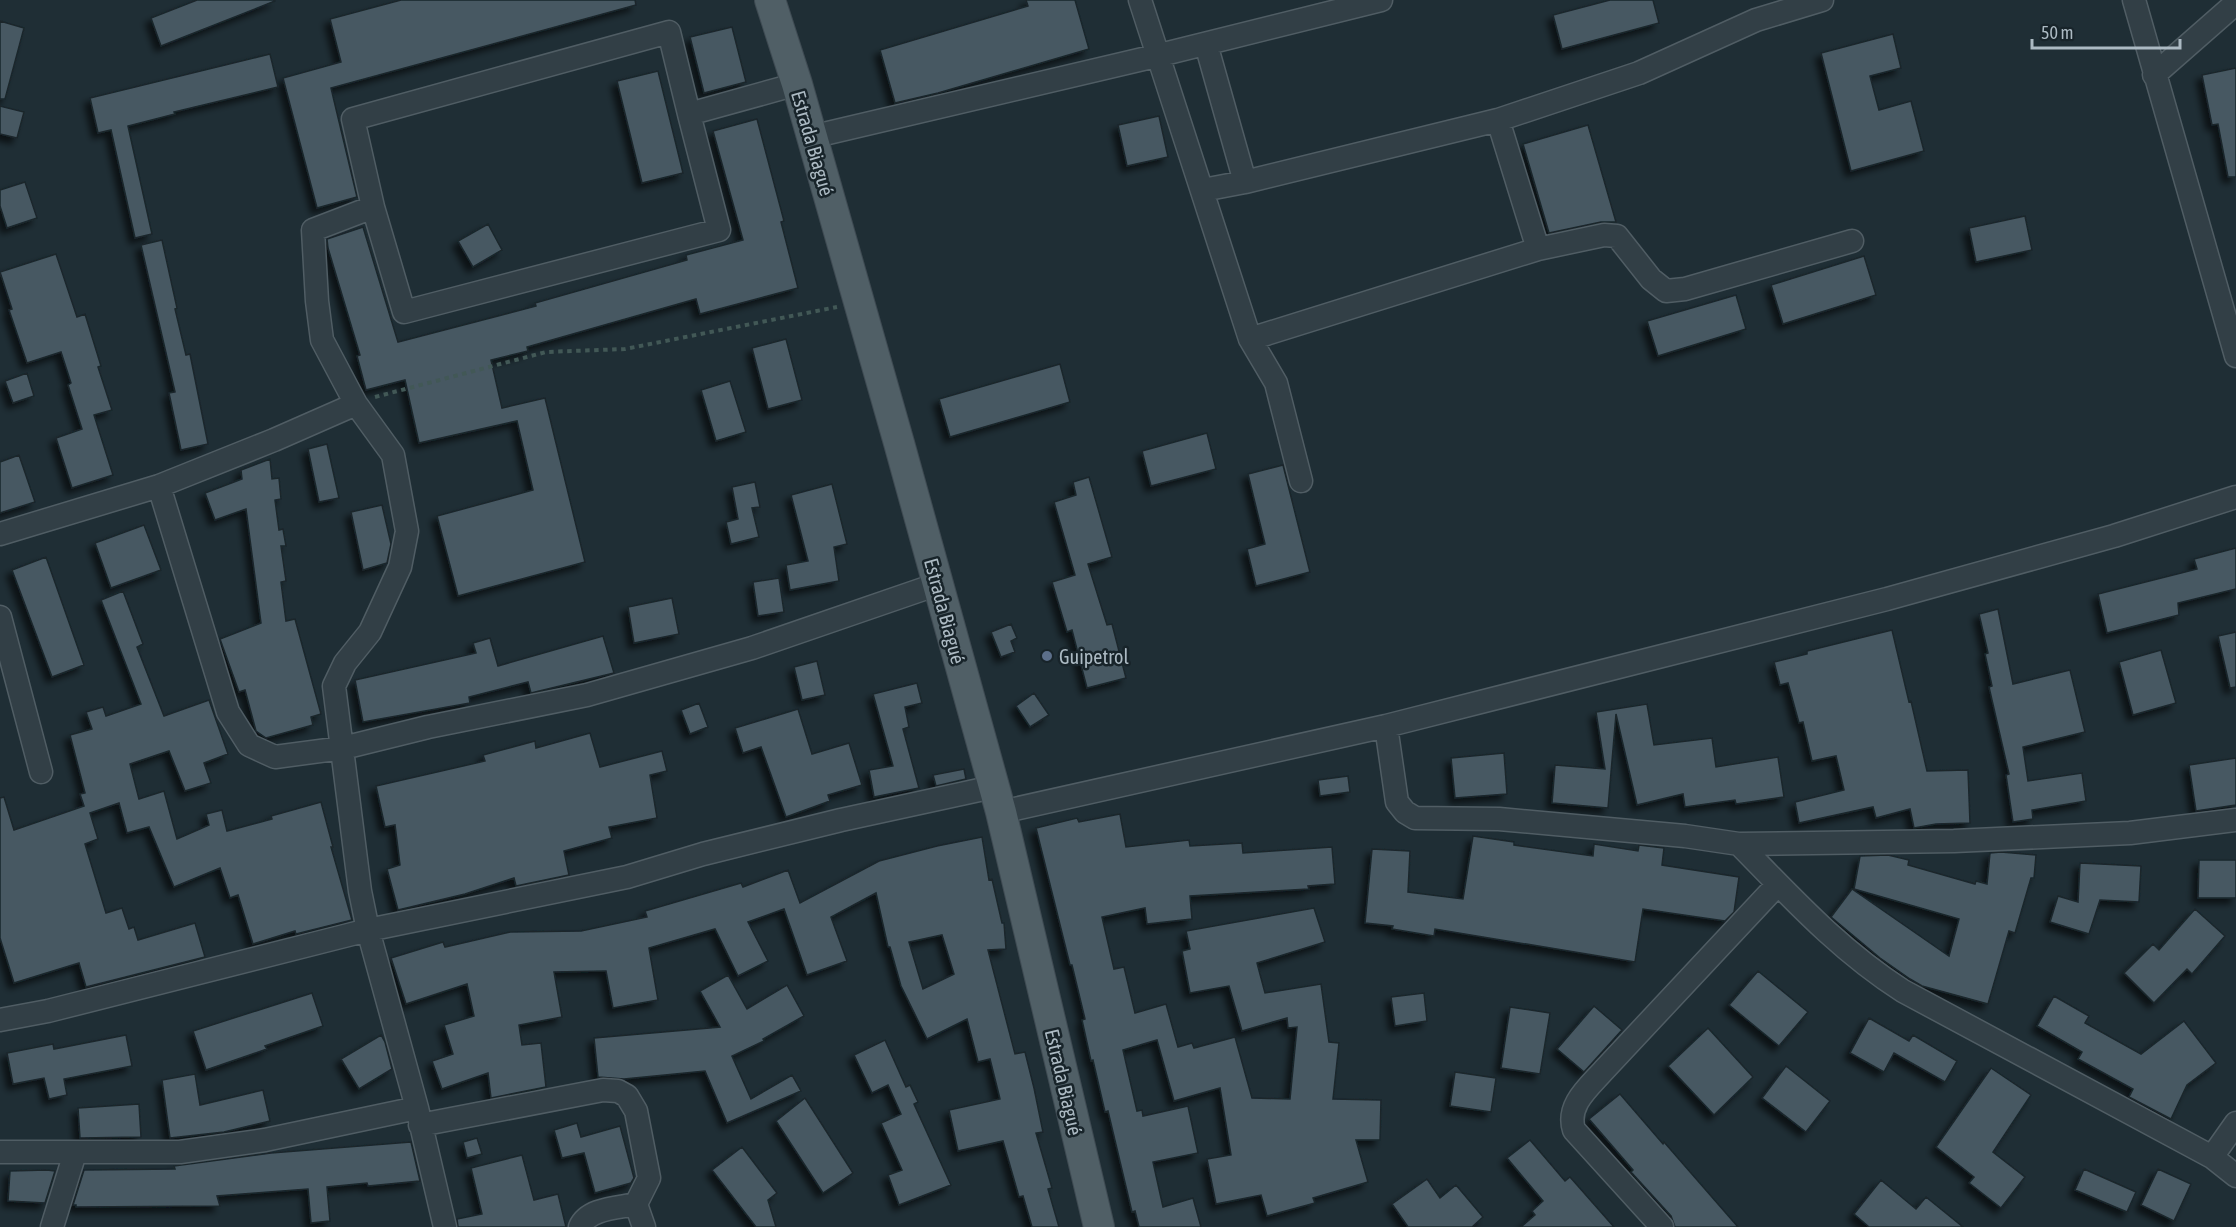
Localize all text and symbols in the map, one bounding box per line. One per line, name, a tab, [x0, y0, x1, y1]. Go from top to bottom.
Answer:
scale bar	[2032, 12, 2180, 50]
text: 50 m	[2041, 22, 2073, 43]
street label: Estrada Biagué	[787, 88, 839, 198]
street label: Estrada Biagué	[920, 556, 970, 666]
place label: Guipetrol	[1059, 645, 1129, 668]
marker: Guipetrol	[1040, 649, 1054, 663]
street label: Estrada Biagué	[1041, 1027, 1087, 1137]

